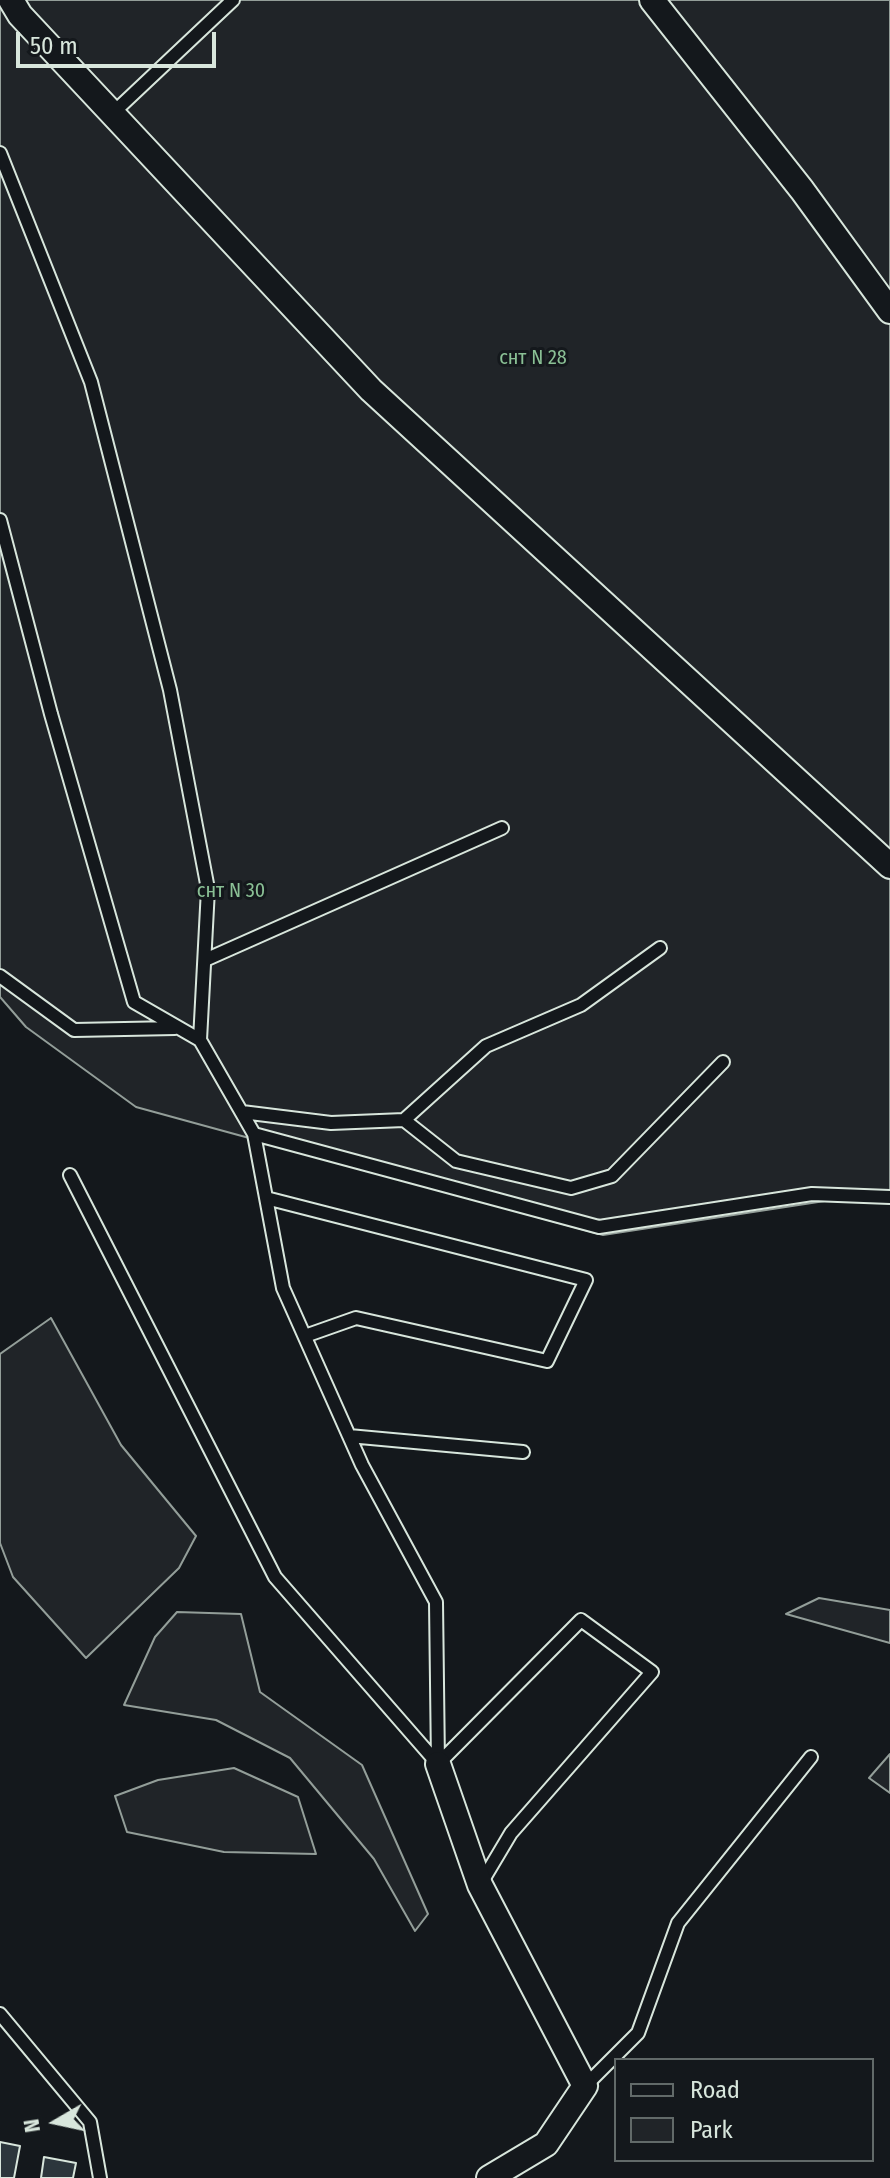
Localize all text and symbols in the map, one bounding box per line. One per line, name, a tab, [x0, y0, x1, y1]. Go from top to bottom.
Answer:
scale bar	[20, 16, 220, 66]
text: 50 m	[30, 32, 78, 60]
park label: снт N 28	[499, 346, 567, 370]
park label: снт N 30	[197, 879, 265, 903]
legend	[614, 2058, 874, 2162]
text: Road	[690, 2076, 740, 2104]
north arrow	[16, 2082, 96, 2162]
text: Park	[690, 2116, 733, 2144]
text: N	[17, 2117, 46, 2134]

